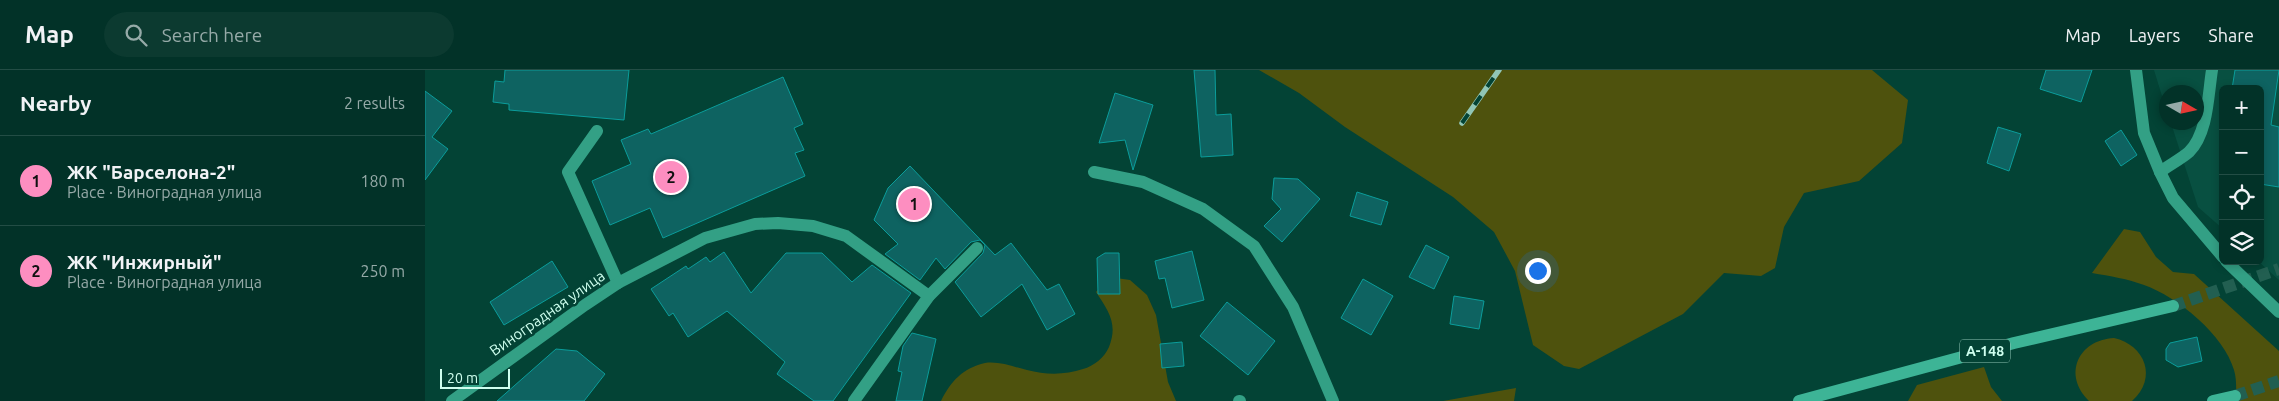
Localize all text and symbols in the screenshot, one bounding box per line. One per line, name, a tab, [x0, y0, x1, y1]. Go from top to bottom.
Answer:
search box	[104, 12, 454, 57]
text: Map	[25, 21, 74, 48]
icon: search	[122, 21, 150, 49]
text: Search here	[162, 24, 262, 46]
text: Map	[2065, 25, 2101, 45]
text: Layers	[2129, 25, 2180, 45]
text: Share	[2208, 25, 2254, 45]
north arrow	[2159, 85, 2204, 130]
map controls	[2219, 85, 2264, 265]
button: +	[2219, 85, 2264, 130]
text: Nearby	[20, 91, 91, 115]
text: 2 results	[344, 94, 405, 112]
button: −	[2219, 130, 2264, 175]
pin: 2	[655, 158, 687, 196]
text: ЖК "Барселона-2"	[67, 161, 235, 183]
text: 1	[31, 172, 41, 190]
text: 180 m	[360, 172, 405, 190]
button: locate	[2219, 175, 2264, 220]
text: Place · Виноградная улица	[67, 183, 262, 201]
pin: 1	[898, 185, 930, 223]
button: layers	[2219, 220, 2264, 265]
text: ЖК "Инжирный"	[67, 251, 221, 273]
your location	[1525, 258, 1551, 284]
text: 2	[31, 262, 41, 280]
text: 250 m	[360, 262, 405, 280]
street label: Виноградная улица	[486, 267, 608, 359]
text: Place · Виноградная улица	[67, 273, 262, 291]
road number: А-148	[1960, 340, 2010, 362]
scale bar	[440, 366, 510, 389]
text: 20 m	[447, 370, 478, 386]

